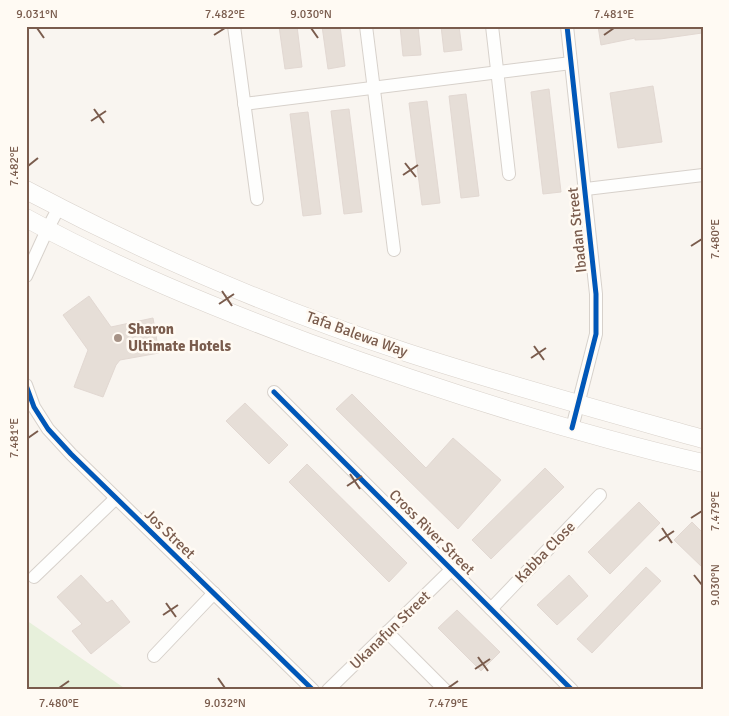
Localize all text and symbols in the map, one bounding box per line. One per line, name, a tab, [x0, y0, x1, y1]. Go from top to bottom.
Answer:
text: 9.031°N	[16, 7, 58, 22]
text: 7.482°E	[205, 7, 245, 22]
text: 9.030°N	[290, 7, 332, 22]
text: 7.481°E	[594, 7, 634, 22]
text: 7.482°E	[7, 146, 22, 186]
street label: Ibadan Street	[564, 186, 590, 274]
text: 7.480°E	[708, 219, 723, 259]
street label: Tafa Balewa Way	[304, 307, 410, 361]
place label: Sharon Ultimate Hotels	[128, 320, 231, 355]
marker: Sharon Ultimate Hotels	[112, 332, 124, 344]
text: 7.481°E	[7, 418, 22, 458]
street label: Cross River Street	[386, 486, 478, 578]
text: 7.479°E	[708, 491, 723, 531]
street label: Jos Street	[141, 505, 199, 563]
street label: Kabba Close	[511, 518, 579, 586]
text: 9.030°N	[708, 564, 723, 606]
street label: Ukanafun Street	[346, 587, 434, 673]
text: 7.480°E	[39, 696, 79, 711]
text: 9.032°N	[204, 696, 246, 711]
text: 7.479°E	[428, 696, 468, 711]

